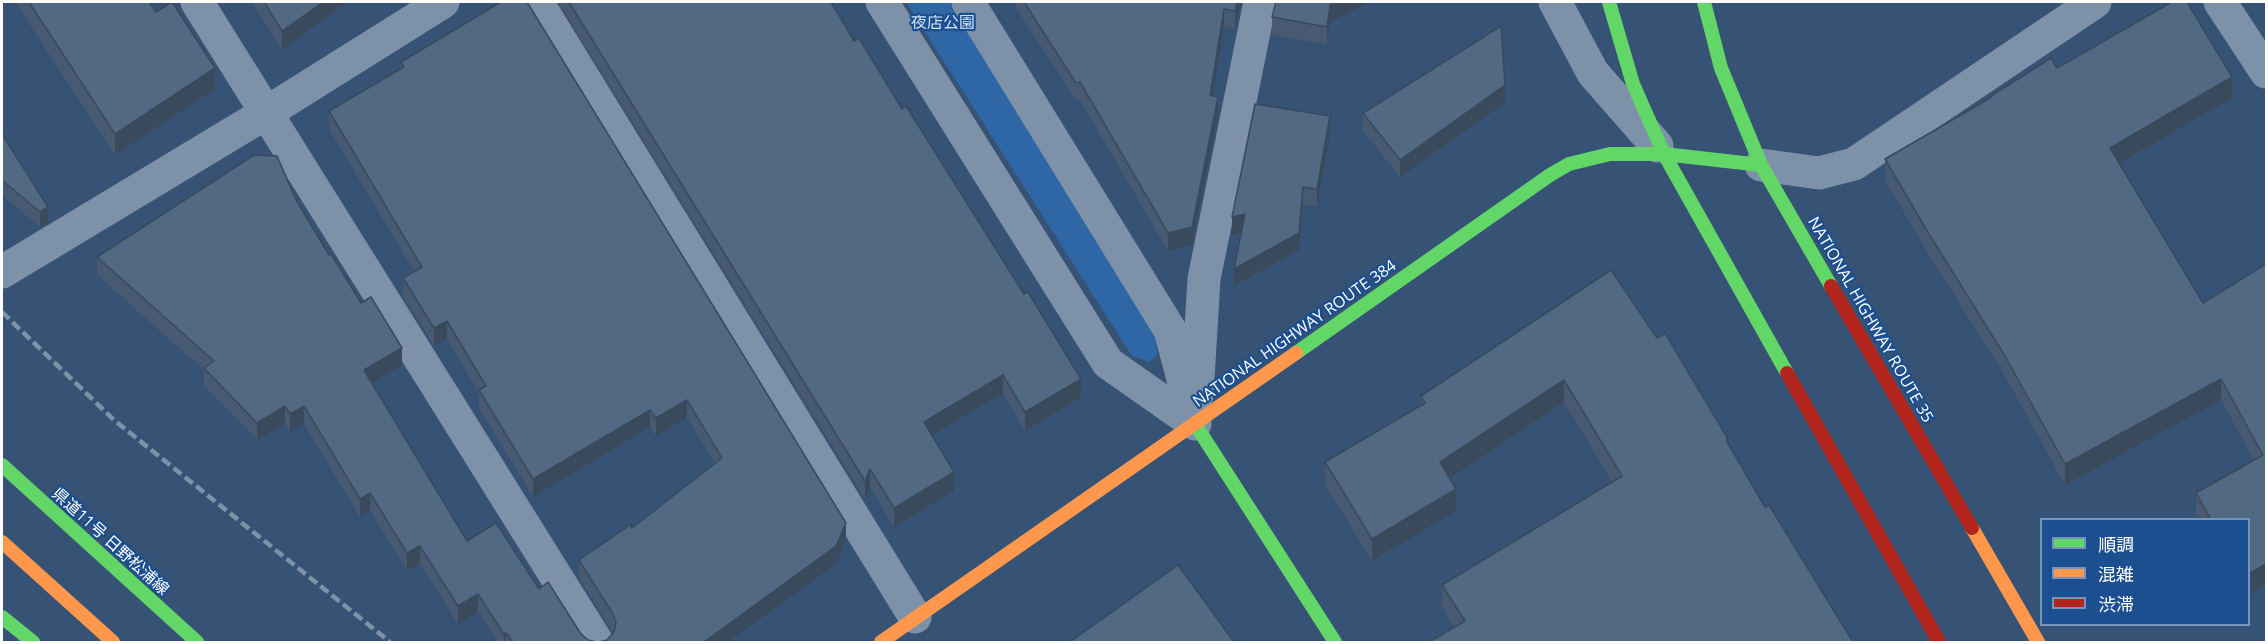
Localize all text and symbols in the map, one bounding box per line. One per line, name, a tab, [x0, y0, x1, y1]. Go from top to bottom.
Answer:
park label: 夜店公園	[911, 13, 975, 33]
street label: NATIONAL HIGHWAY ROUTE 35	[1803, 214, 1937, 426]
street label: NATIONAL HIGHWAY ROUTE 384	[1190, 256, 1400, 412]
street label: 県道11号 日野松浦線	[48, 485, 172, 599]
legend	[2040, 518, 2250, 626]
text: 順調	[2098, 532, 2134, 556]
text: 混雑	[2098, 562, 2134, 586]
text: 渋滞	[2098, 592, 2134, 616]

